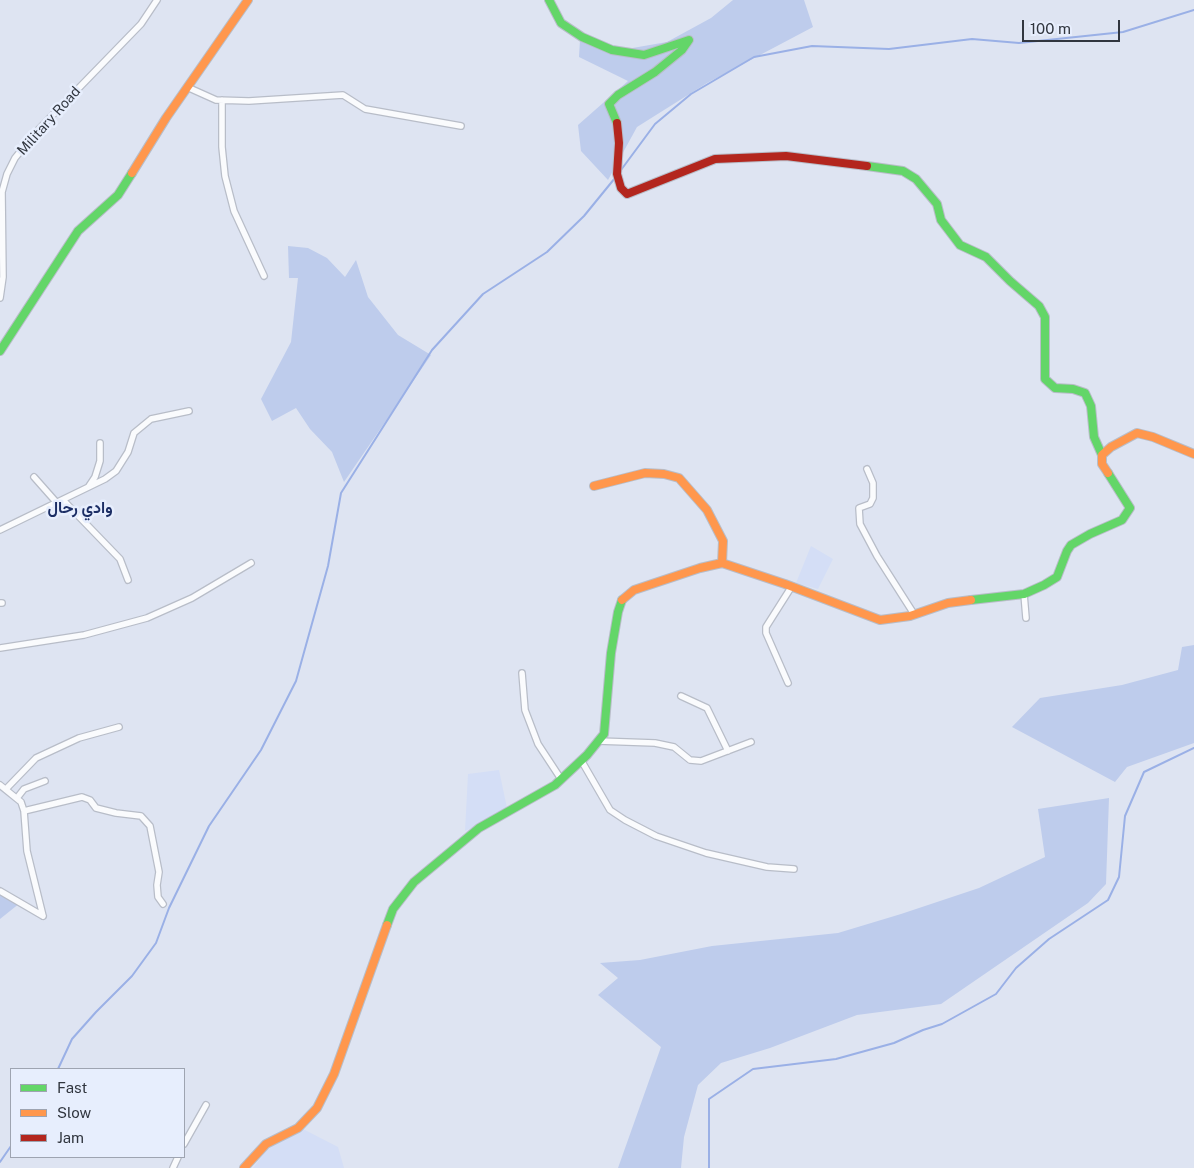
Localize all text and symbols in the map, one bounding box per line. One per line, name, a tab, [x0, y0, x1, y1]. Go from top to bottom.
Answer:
scale bar	[1024, 10, 1122, 42]
text: 100 m	[1030, 20, 1071, 37]
street label: Military Road	[14, 83, 84, 159]
district label: وادي رحال	[47, 498, 113, 518]
legend	[10, 1068, 185, 1158]
text: Fast	[57, 1079, 87, 1096]
text: Slow	[57, 1104, 91, 1121]
text: Jam	[57, 1129, 84, 1146]

